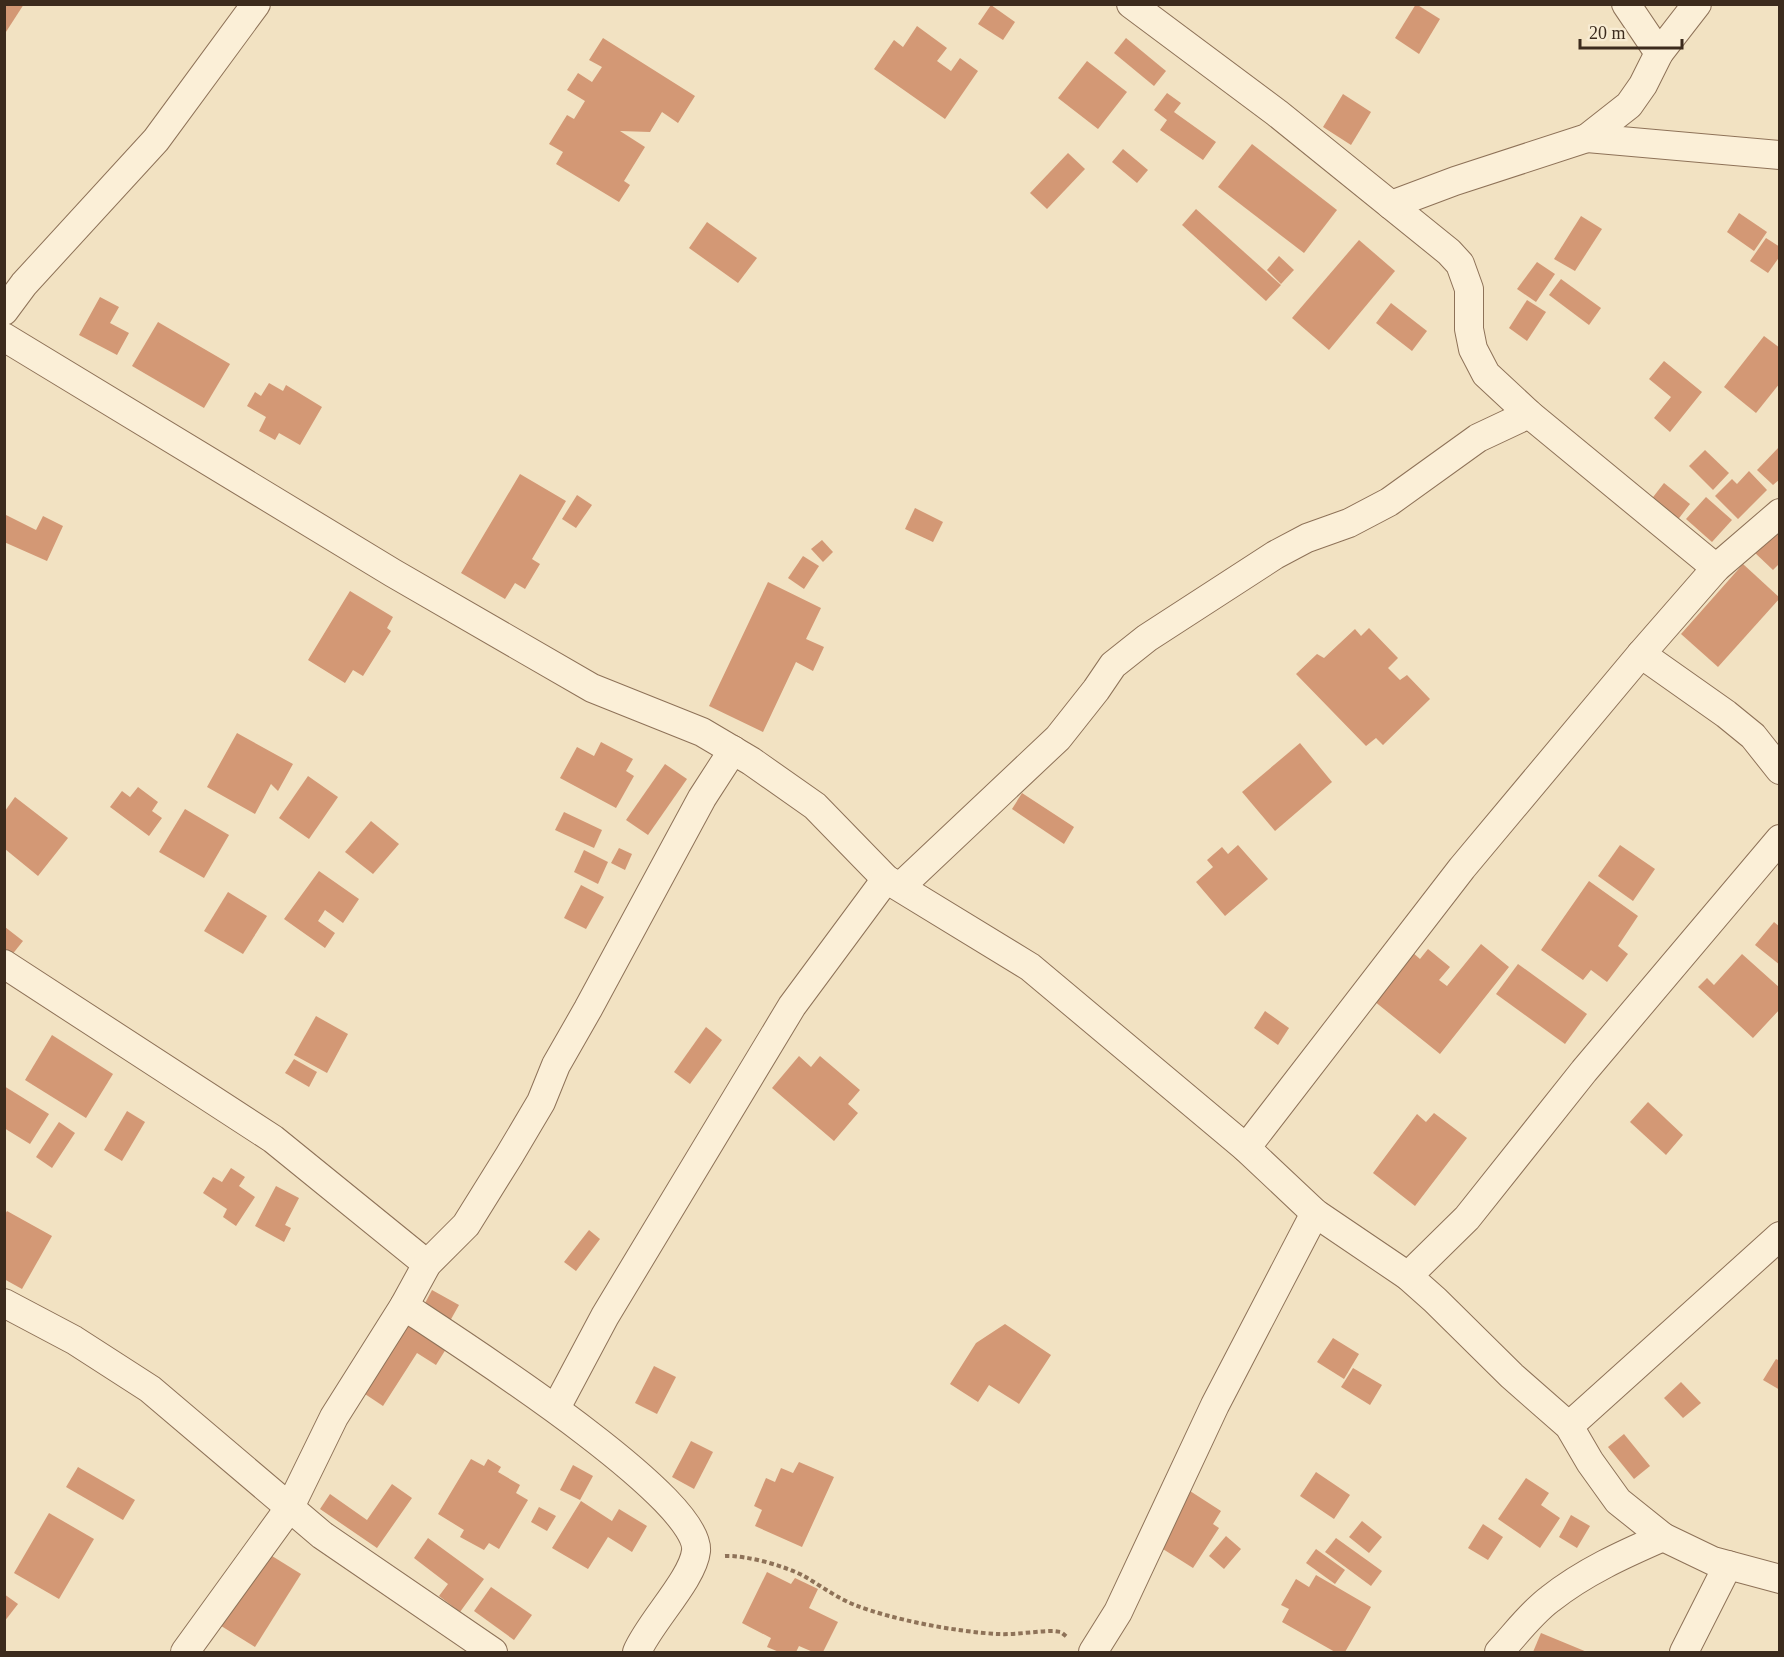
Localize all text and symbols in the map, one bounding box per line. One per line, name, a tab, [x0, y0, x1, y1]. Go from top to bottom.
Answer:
scale bar	[1580, 12, 1682, 50]
text: 20 m	[1589, 23, 1626, 43]

